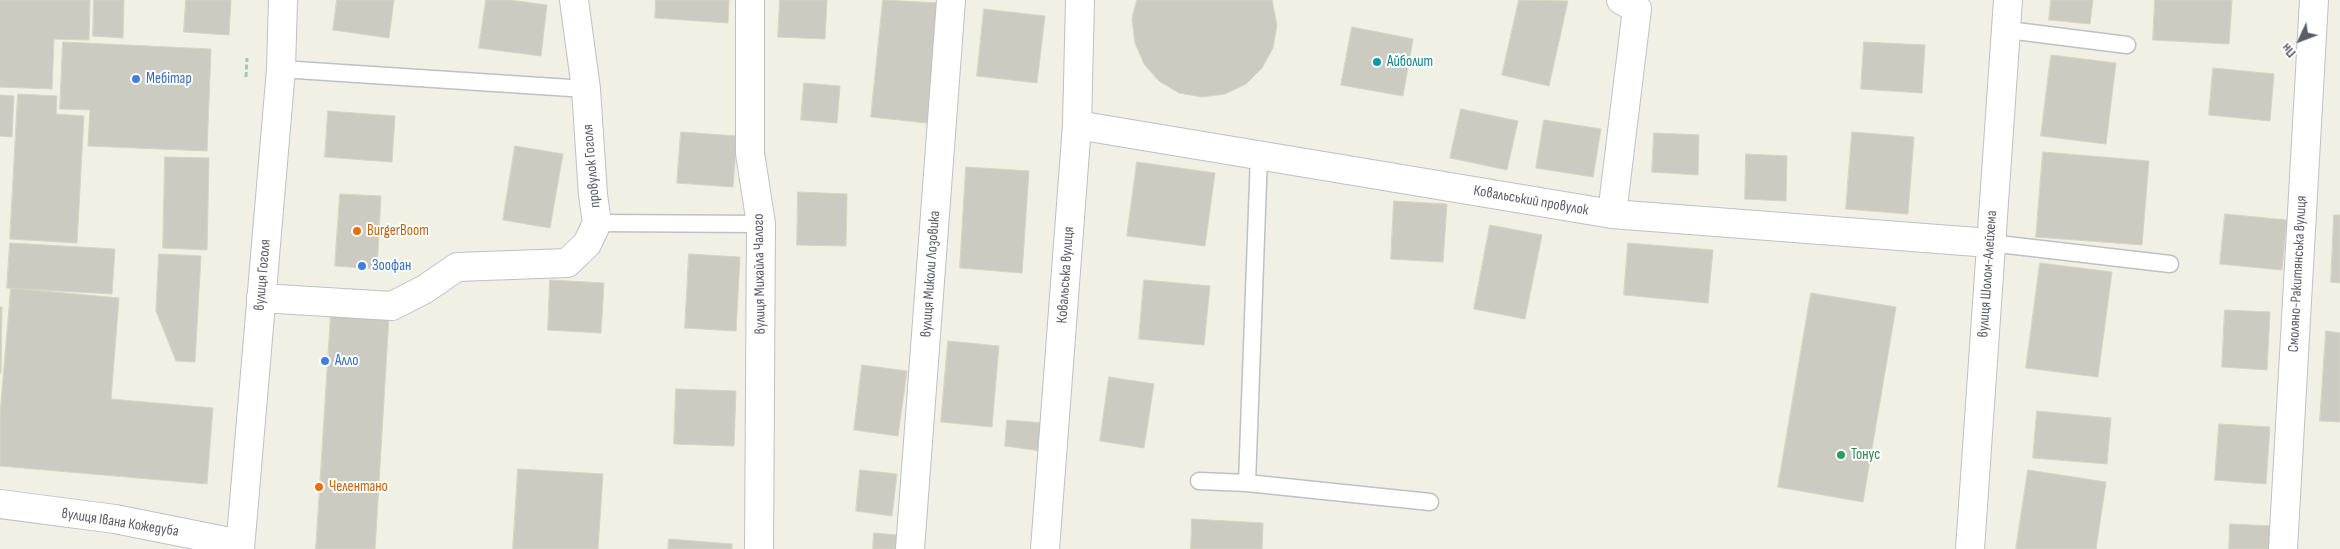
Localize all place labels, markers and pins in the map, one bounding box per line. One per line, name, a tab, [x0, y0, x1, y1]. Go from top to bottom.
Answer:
place label: Айболит	[1387, 53, 1433, 71]
marker: Айболит	[1371, 56, 1383, 68]
place label: Мебітар	[146, 70, 192, 88]
marker: Мебітар	[130, 73, 142, 85]
place label: BurgerBoom	[367, 222, 429, 240]
marker: BurgerBoom	[351, 225, 363, 237]
place label: Зоофан	[372, 257, 411, 275]
marker: Зоофан	[356, 260, 368, 272]
place label: Алло	[335, 352, 359, 370]
marker: Алло	[319, 355, 331, 367]
place label: Тонус	[1851, 446, 1880, 464]
marker: Тонус	[1835, 449, 1847, 461]
place label: Челентано	[329, 478, 388, 496]
marker: Челентано	[313, 481, 325, 493]

